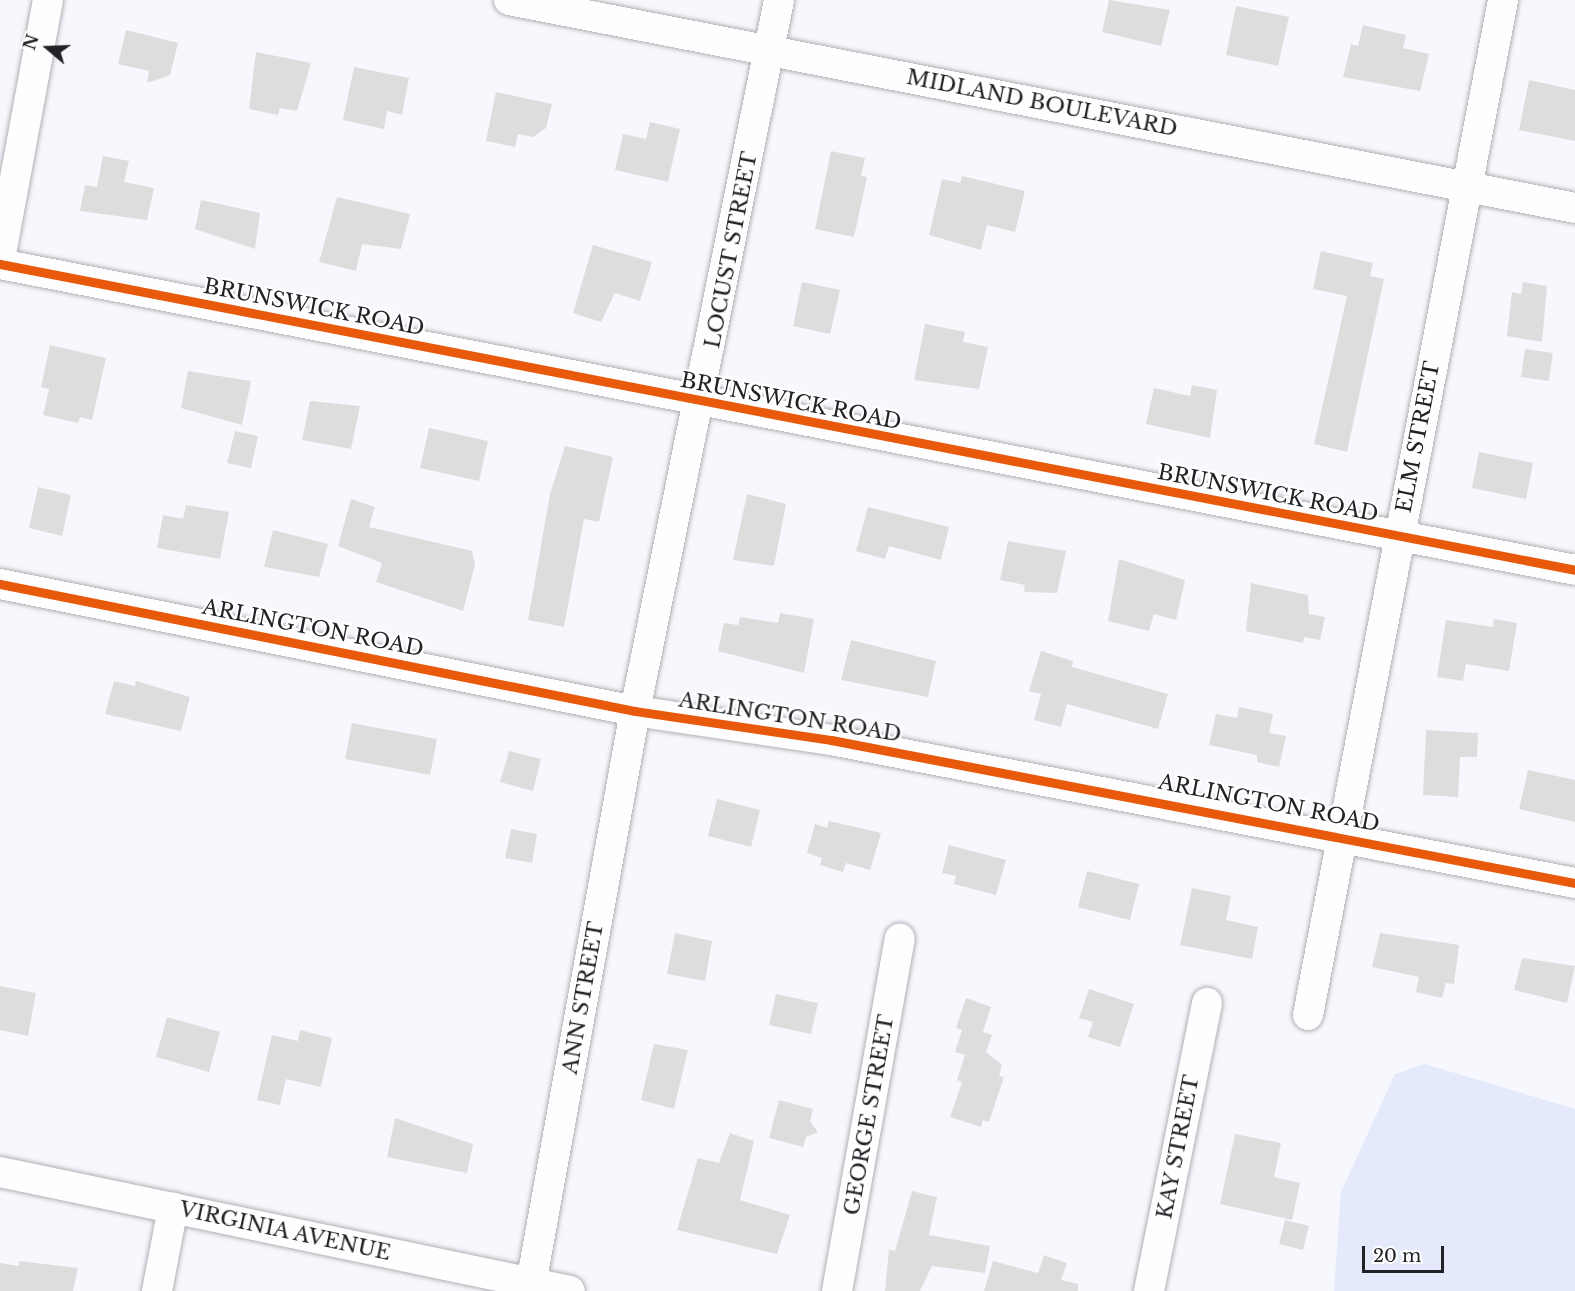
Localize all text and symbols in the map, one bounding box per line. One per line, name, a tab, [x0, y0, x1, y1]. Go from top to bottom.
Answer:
north arrow	[18, 18, 78, 78]
text: N	[19, 32, 43, 53]
street label: MIDLAND BOULEVARD	[904, 64, 1180, 142]
street label: LOCUST STREET	[700, 149, 762, 351]
street label: BRUNSWICK ROAD	[201, 273, 427, 341]
street label: ELM STREET	[1391, 359, 1445, 515]
street label: BRUNSWICK ROAD	[678, 367, 904, 435]
street label: BRUNSWICK ROAD	[1155, 459, 1381, 527]
street label: ARLINGTON ROAD	[200, 594, 426, 662]
street label: ARLINGTON ROAD	[677, 687, 903, 747]
street label: ARLINGTON ROAD	[1156, 769, 1382, 837]
street label: ANN STREET	[557, 920, 609, 1076]
street label: GEORGE STREET	[839, 1013, 899, 1217]
street label: KAY STREET	[1152, 1073, 1204, 1221]
street label: VIRGINIA AVENUE	[176, 1196, 394, 1266]
scale bar	[1365, 1234, 1448, 1272]
text: 20 m	[1373, 1245, 1421, 1267]

